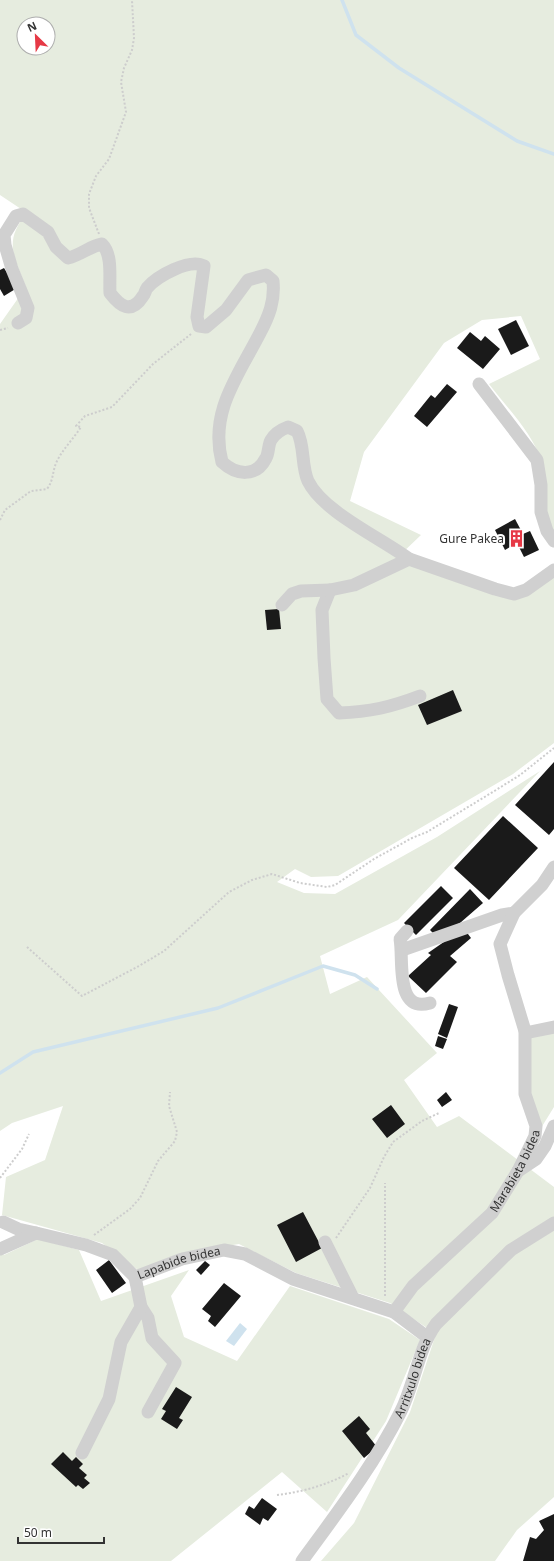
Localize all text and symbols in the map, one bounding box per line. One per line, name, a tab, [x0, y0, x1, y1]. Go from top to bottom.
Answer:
north arrow	[16, 16, 56, 56]
text: N	[25, 18, 39, 35]
building icon: Gure Pakea	[507, 529, 527, 549]
place label: Gure Pakea	[439, 530, 504, 547]
street label: Marabieta bidea	[486, 1129, 544, 1215]
street label: Lapabide bidea	[135, 1242, 222, 1283]
street label: Arritxulo bidea	[390, 1335, 435, 1421]
scale bar	[18, 1519, 104, 1545]
text: 50 m	[24, 1524, 52, 1541]

